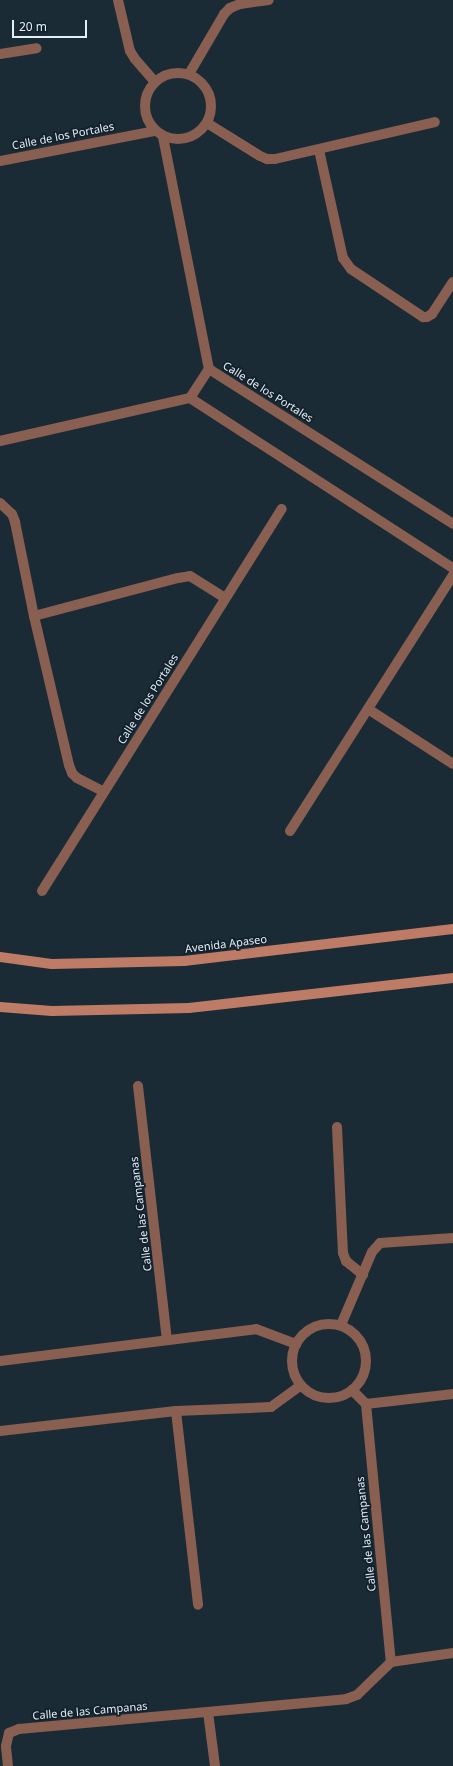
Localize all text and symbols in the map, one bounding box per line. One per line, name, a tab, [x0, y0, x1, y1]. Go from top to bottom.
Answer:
scale bar	[14, 12, 89, 38]
text: 20 m	[19, 18, 47, 35]
street label: Calle de los Portales	[11, 120, 115, 152]
street label: Calle de los Portales	[221, 359, 315, 425]
street label: Calle de los Portales	[115, 652, 181, 746]
street label: Avenida Apaseo	[184, 932, 268, 956]
street label: Calle de las Campanas	[127, 1156, 155, 1272]
street label: Calle de las Campanas	[353, 1476, 379, 1592]
street label: Calle de las Campanas	[32, 1699, 148, 1723]

